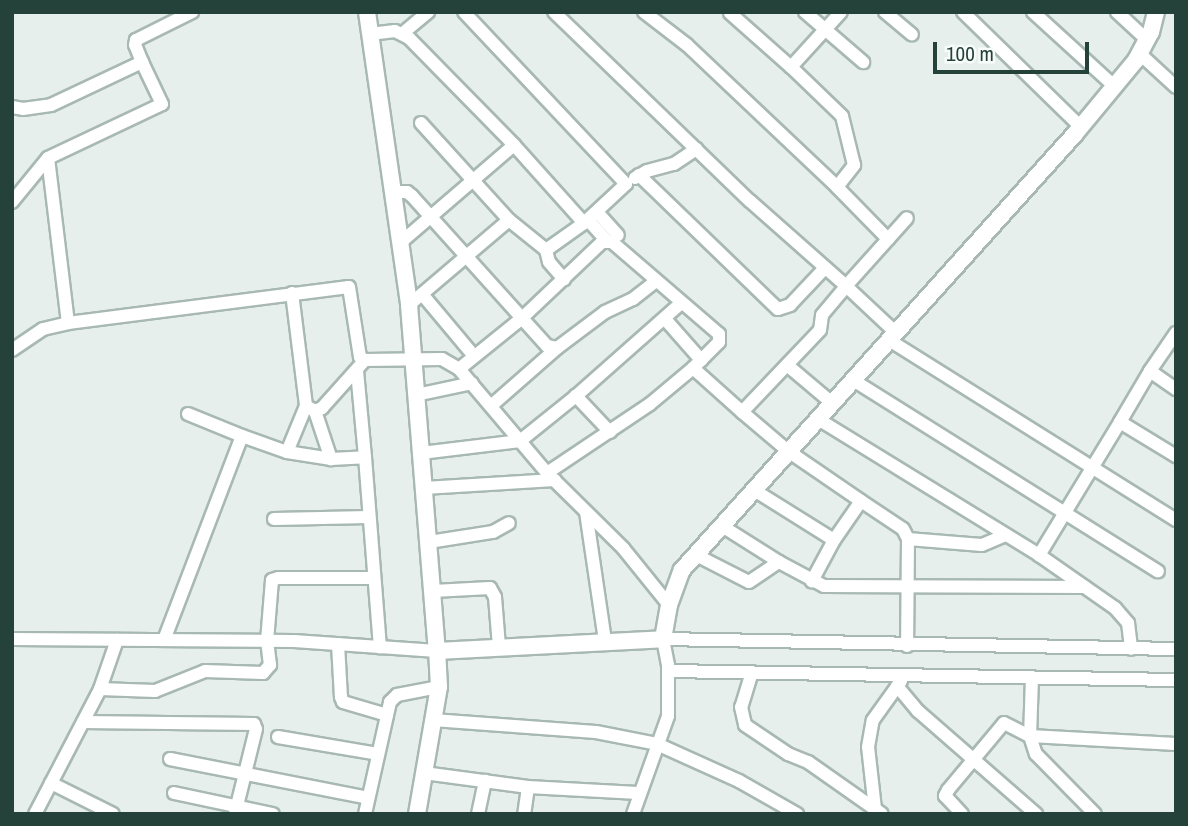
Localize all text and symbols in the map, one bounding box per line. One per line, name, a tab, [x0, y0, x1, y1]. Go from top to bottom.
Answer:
scale bar	[936, 28, 1092, 72]
text: 100 m	[946, 39, 994, 68]

